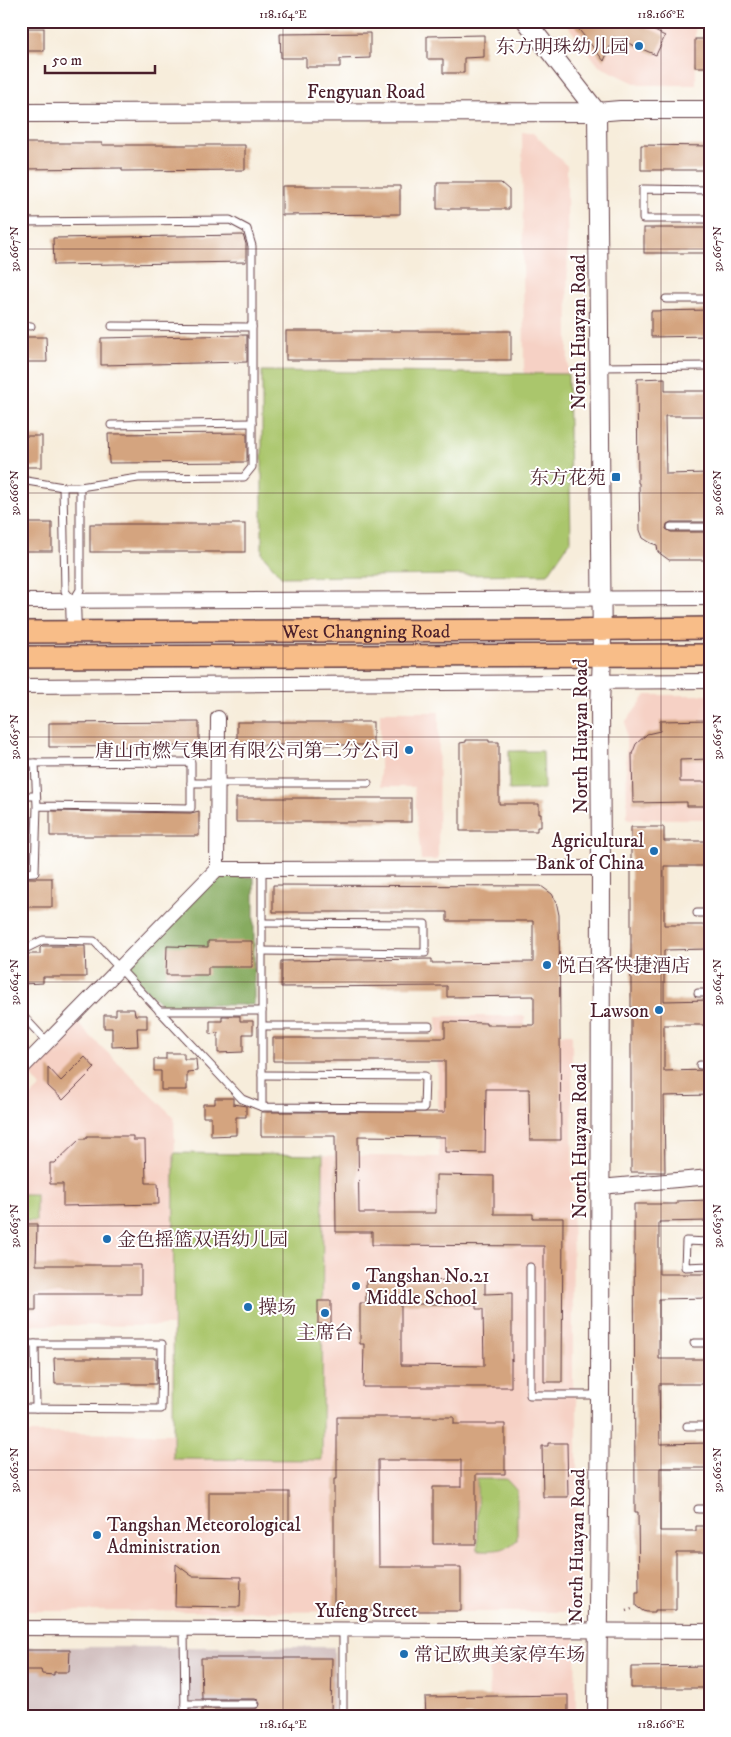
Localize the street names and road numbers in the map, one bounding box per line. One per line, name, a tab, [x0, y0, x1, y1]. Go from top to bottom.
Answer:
street label: Fengyuan Road	[307, 81, 426, 104]
street label: North Huayan Road	[568, 254, 591, 409]
street label: West Changning Road	[281, 620, 451, 644]
street label: North Huayan Road	[570, 658, 593, 813]
street label: North Huayan Road	[569, 1063, 592, 1218]
street label: North Huayan Road	[565, 1468, 590, 1624]
street label: Yufeng Street	[315, 1600, 417, 1623]

